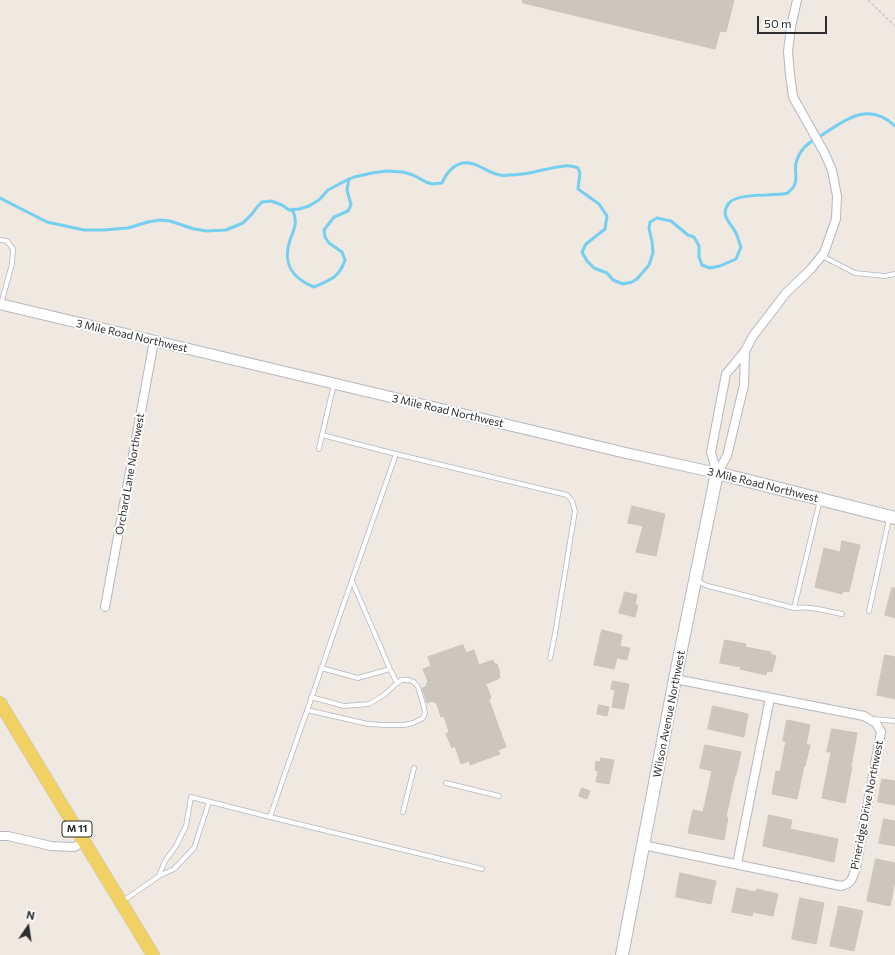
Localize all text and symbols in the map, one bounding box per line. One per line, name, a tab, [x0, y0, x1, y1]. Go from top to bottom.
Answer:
scale bar	[759, 8, 829, 34]
text: 50 m	[764, 16, 792, 30]
street label: 3 Mile Road Northwest	[75, 317, 189, 355]
street label: 3 Mile Road Northwest	[391, 392, 505, 430]
street label: Orchard Lane Northwest	[113, 412, 147, 536]
street label: 3 Mile Road Northwest	[706, 465, 820, 505]
street label: Wilson Avenue Northwest	[650, 649, 688, 779]
street label: Pineridge Drive Northwest	[848, 739, 886, 871]
road number: M 11	[62, 821, 92, 837]
north arrow	[8, 907, 48, 947]
text: N	[25, 908, 36, 922]

